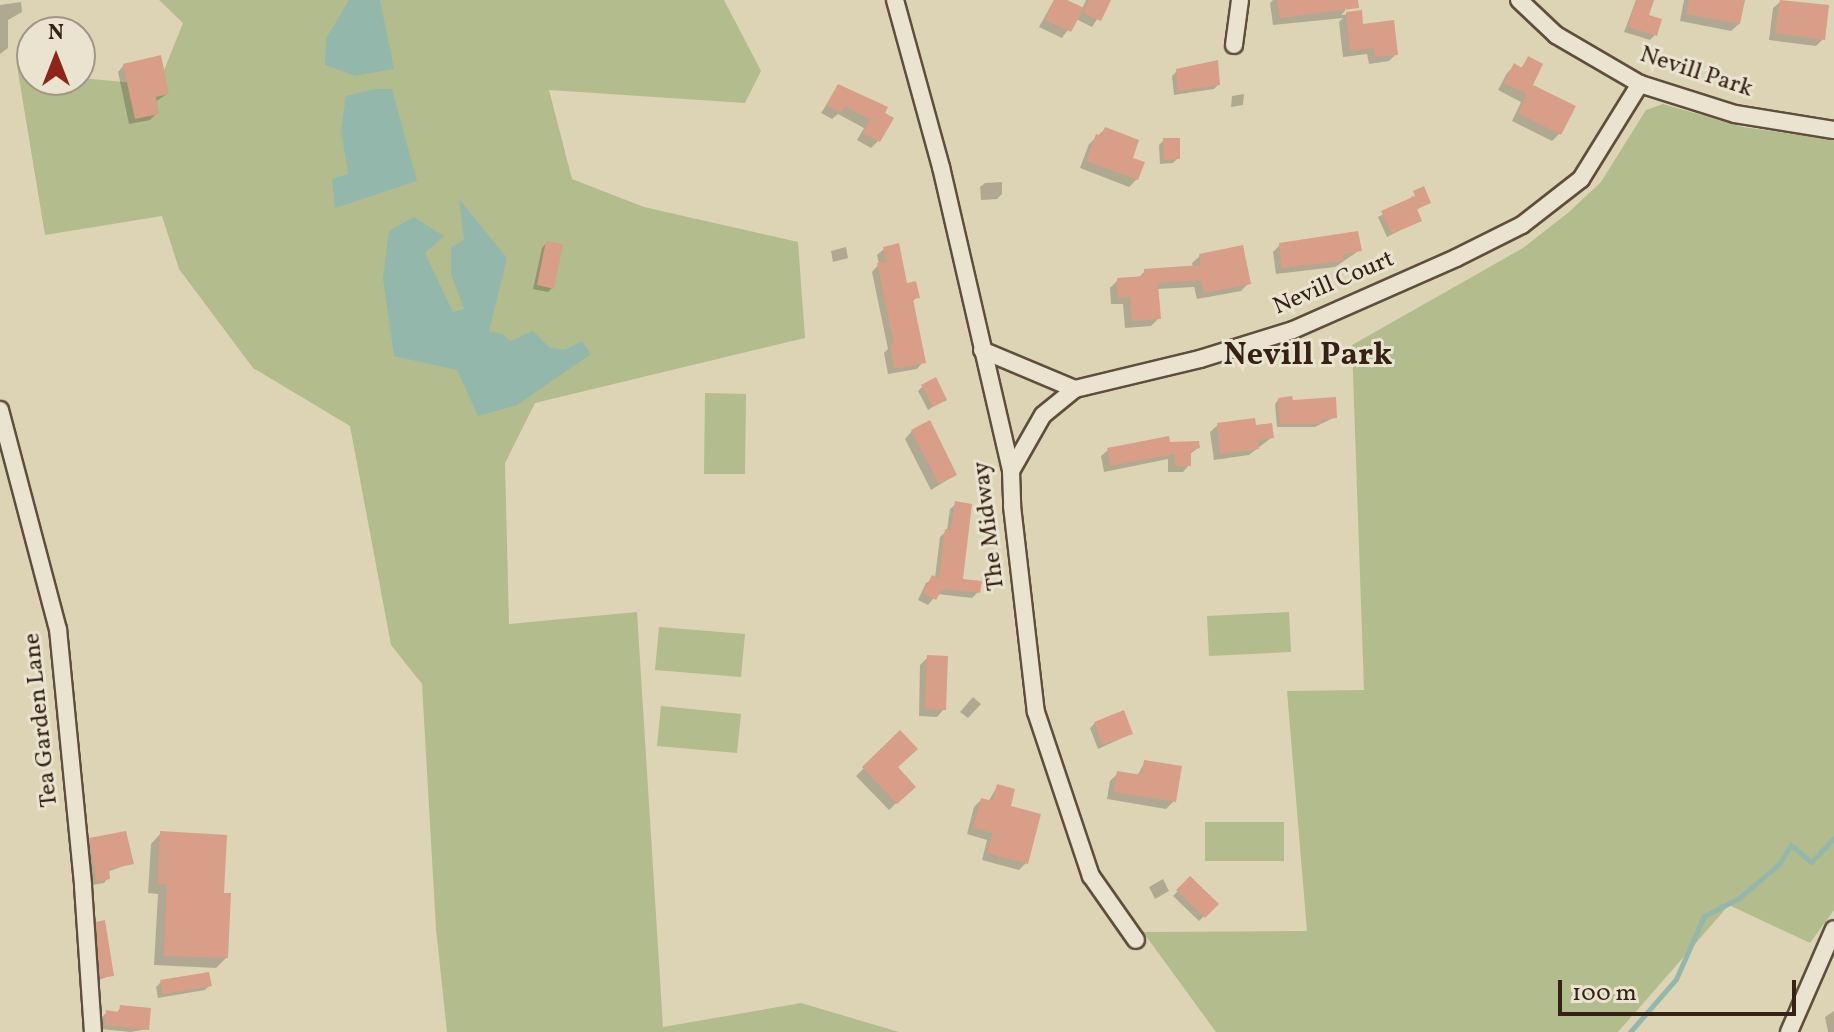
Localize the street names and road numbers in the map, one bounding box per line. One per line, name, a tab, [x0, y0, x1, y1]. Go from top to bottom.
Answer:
street label: Nevill Park	[1636, 41, 1756, 105]
street label: Nevill Court	[1269, 246, 1399, 322]
street label: The Midway	[968, 460, 1012, 592]
street label: Tea Garden Lane	[19, 631, 65, 809]

